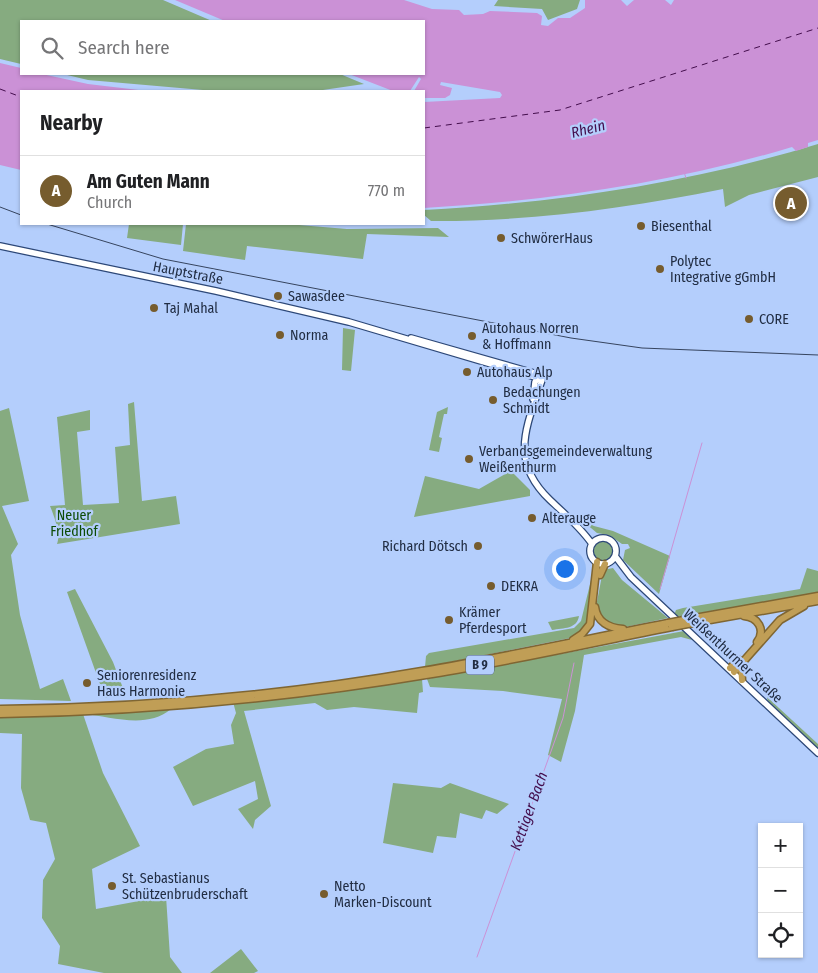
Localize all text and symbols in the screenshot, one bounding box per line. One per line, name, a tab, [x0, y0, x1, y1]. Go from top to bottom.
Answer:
search box	[20, 20, 425, 75]
icon: search	[38, 34, 66, 62]
text: Search here	[78, 36, 170, 59]
text: Nearby	[40, 110, 102, 136]
water label: Rhein	[569, 116, 607, 142]
text: Am Guten Mann	[87, 170, 210, 193]
text: A	[52, 181, 60, 200]
text: 770 m	[368, 181, 405, 200]
pin: A	[775, 184, 807, 222]
text: Church	[87, 193, 132, 212]
place label: Biesenthal	[651, 218, 712, 235]
marker: Biesenthal	[635, 220, 647, 232]
place label: SchwörerHaus	[511, 230, 593, 247]
marker: SchwörerHaus	[495, 232, 507, 244]
place label: Polytec Integrative gGmbH	[670, 253, 776, 286]
street label: Hauptstraße	[152, 258, 225, 288]
marker: Polytec Integrative gGmbH	[654, 263, 666, 275]
place label: Sawasdee	[288, 288, 345, 305]
marker: Sawasdee	[272, 290, 284, 302]
place label: Taj Mahal	[164, 300, 218, 317]
marker: Taj Mahal	[148, 302, 160, 314]
place label: CORE	[759, 311, 789, 328]
marker: CORE	[743, 313, 755, 325]
place label: Autohaus Norren & Hoffmann	[482, 320, 579, 353]
place label: Norma	[290, 327, 329, 344]
marker: Norma	[274, 329, 286, 341]
marker: Autohaus Norren & Hoffmann	[466, 330, 478, 342]
place label: Autohaus Alp	[477, 364, 553, 381]
marker: Autohaus Alp	[461, 366, 473, 378]
place label: Bedachungen Schmidt	[503, 384, 581, 417]
marker: Bedachungen Schmidt	[487, 394, 499, 406]
place label: Verbandsgemeindeverwaltung Weißenthurm	[479, 443, 653, 476]
marker: Verbandsgemeindeverwaltung Weißenthurm	[463, 453, 475, 465]
park label: Neuer Friedhof	[50, 507, 99, 540]
place label: Alterauge	[542, 510, 596, 527]
marker: Alterauge	[526, 512, 538, 524]
place label: Richard Dötsch	[382, 538, 468, 555]
marker: Richard Dötsch	[472, 540, 484, 552]
your location	[552, 556, 578, 582]
place label: DEKRA	[501, 578, 539, 595]
marker: DEKRA	[485, 580, 497, 592]
place label: Krämer Pferdesport	[459, 604, 527, 637]
street label: Weißenthurmer Straße	[680, 606, 786, 707]
marker: Krämer Pferdesport	[443, 614, 455, 626]
road number: B 9	[466, 656, 494, 674]
place label: Seniorenresidenz Haus Harmonie	[97, 667, 197, 700]
marker: Seniorenresidenz Haus Harmonie	[81, 677, 93, 689]
water label: Kettiger Bach	[506, 769, 552, 853]
map controls	[758, 823, 803, 958]
button: +	[758, 823, 803, 868]
button: −	[758, 868, 803, 913]
place label: St. Sebastianus Schützenbruderschaft	[122, 870, 248, 903]
place label: Netto Marken-Discount	[334, 878, 432, 911]
marker: St. Sebastianus Schützenbruderschaft	[106, 880, 118, 892]
marker: Netto Marken-Discount	[318, 888, 330, 900]
button: locate	[758, 913, 803, 958]

